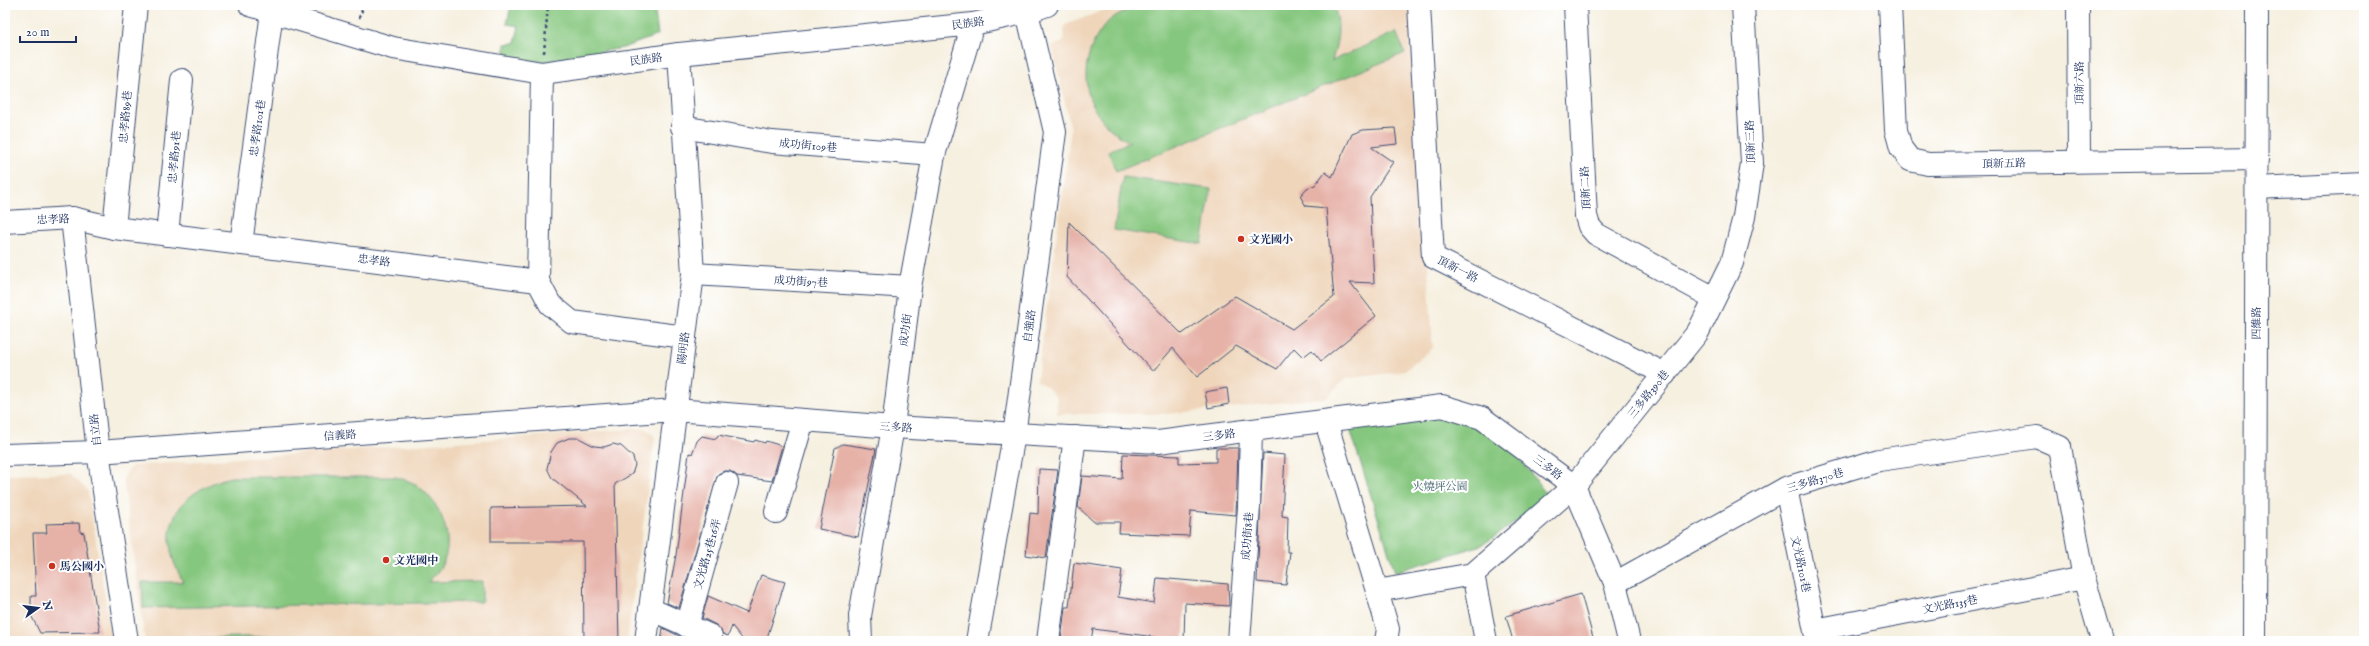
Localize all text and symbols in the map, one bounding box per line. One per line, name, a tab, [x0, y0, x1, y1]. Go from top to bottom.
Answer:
street label: 民族路	[951, 15, 985, 33]
scale bar	[20, 18, 76, 44]
text: 20 m	[26, 25, 49, 40]
street label: 民族路	[629, 51, 663, 69]
street label: 頂新六路	[2073, 61, 2087, 105]
street label: 忠孝路89巷	[117, 90, 135, 144]
street label: 忠孝路101巷	[247, 99, 269, 158]
street label: 頂新三路	[1743, 120, 1759, 164]
street label: 忠孝路91巷	[166, 130, 184, 184]
street label: 成功街109巷	[778, 136, 838, 156]
street label: 頂新五路	[1982, 157, 2026, 171]
street label: 頂新二路	[1578, 166, 1594, 210]
street label: 忠孝路	[36, 212, 70, 228]
place label: 文光國小	[1249, 233, 1293, 247]
marker: 文光國小	[1236, 234, 1246, 244]
street label: 忠孝路	[357, 252, 391, 270]
street label: 頂新一路	[1435, 254, 1480, 286]
street label: 成功街97巷	[774, 274, 828, 290]
street label: 四維路	[2250, 307, 2264, 340]
street label: 自強路	[1021, 309, 1039, 343]
street label: 成功街	[897, 313, 915, 347]
street label: 陽明路	[675, 331, 693, 365]
street label: 三多路390巷	[1625, 368, 1673, 422]
street label: 自立路	[87, 413, 105, 447]
street label: 三多路	[879, 420, 913, 436]
street label: 三多路	[1202, 427, 1236, 445]
street label: 信義路	[323, 428, 357, 444]
street label: 三多路	[1530, 452, 1565, 483]
street label: 三多路370巷	[1785, 466, 1845, 496]
park label: 火燒坪公園	[1413, 480, 1468, 494]
street label: 成功街8巷	[1239, 511, 1257, 561]
street label: 文光路25巷16弄	[691, 517, 725, 591]
street label: 文光路101巷	[1787, 535, 1813, 594]
place label: 文光國中	[394, 554, 438, 568]
marker: 文光國中	[381, 555, 391, 565]
place label: 馬公國小	[60, 560, 104, 574]
marker: 馬公國小	[47, 561, 57, 571]
north arrow	[18, 588, 58, 628]
street label: 文光路135巷	[1921, 593, 1979, 617]
text: N	[39, 599, 55, 613]

